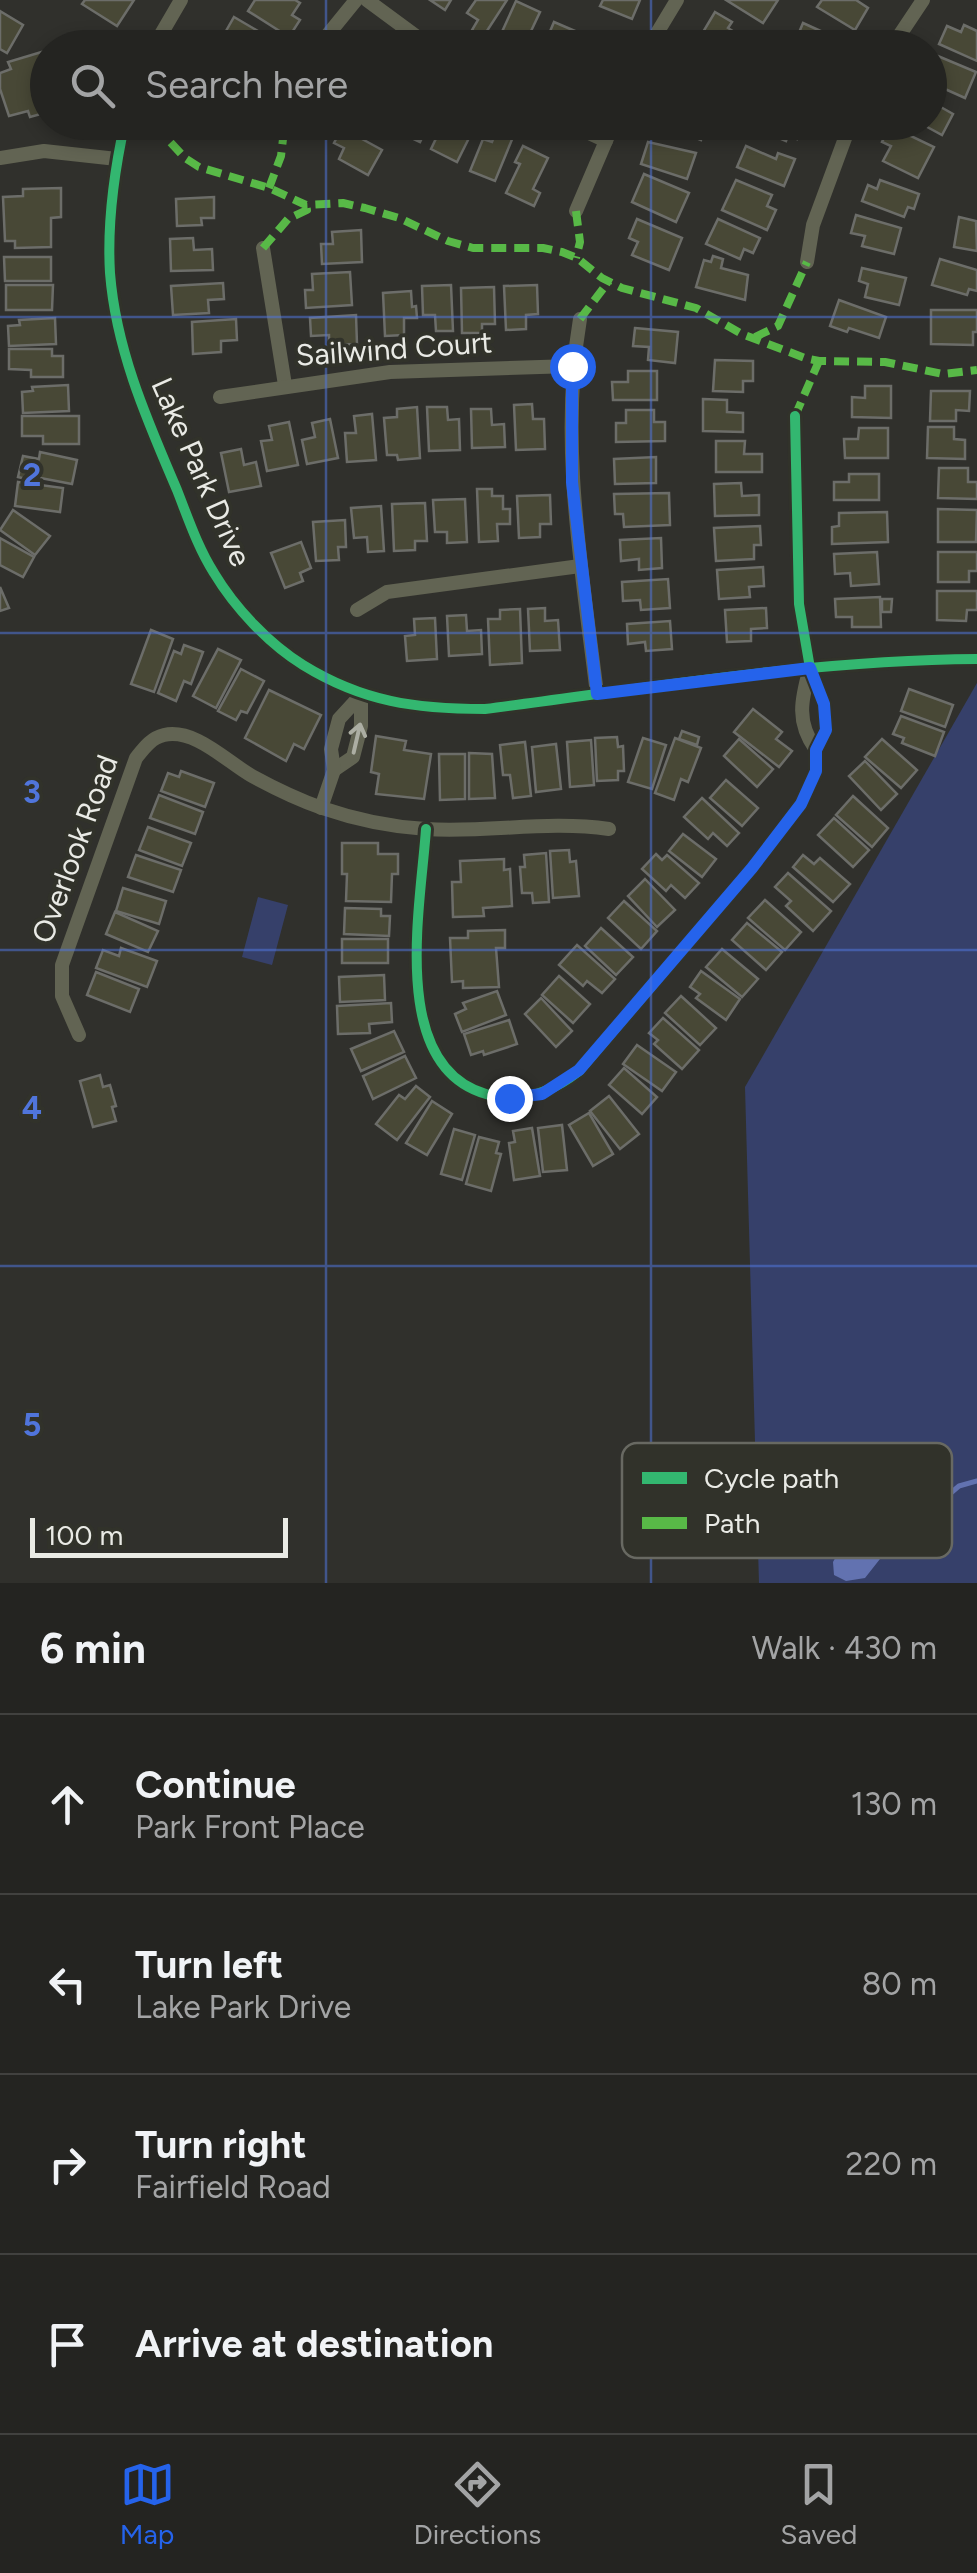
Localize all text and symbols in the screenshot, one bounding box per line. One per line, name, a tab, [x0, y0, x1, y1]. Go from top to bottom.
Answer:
search box	[30, 30, 947, 140]
icon: search	[65, 58, 120, 113]
text: Search here	[145, 62, 348, 108]
street label: Sailwind Court	[295, 323, 493, 374]
route start	[550, 344, 596, 390]
street label: Lake Park Drive	[143, 372, 260, 572]
text: 2	[23, 456, 41, 494]
one-way arrow	[349, 722, 367, 754]
street label: Overlook Road	[23, 750, 126, 948]
text: 3	[23, 773, 41, 811]
route end	[487, 1076, 533, 1122]
text: 4	[22, 1089, 42, 1127]
text: 5	[23, 1406, 41, 1444]
legend	[622, 1443, 952, 1558]
text: Cycle path	[704, 1461, 839, 1495]
text: Path	[704, 1506, 760, 1540]
scale bar	[30, 1513, 288, 1558]
text: 100 m	[45, 1518, 123, 1552]
text: 6 min	[40, 1623, 146, 1674]
text: Walk · 430 m	[752, 1629, 937, 1667]
text: Continue	[135, 1762, 296, 1808]
icon: ahead	[40, 1777, 95, 1832]
text: 130 m	[851, 1785, 937, 1823]
text: Park Front Place	[135, 1808, 365, 1846]
text: Turn left	[135, 1942, 283, 1988]
icon: left	[40, 1957, 95, 2012]
text: 80 m	[862, 1965, 937, 2003]
text: Lake Park Drive	[135, 1988, 351, 2026]
text: Turn right	[135, 2122, 307, 2168]
icon: right	[40, 2137, 95, 2192]
text: 220 m	[846, 2145, 937, 2183]
text: Fairfield Road	[135, 2168, 331, 2206]
icon: arrive	[40, 2317, 95, 2372]
text: Arrive at destination	[135, 2321, 493, 2367]
tab: Map	[120, 2457, 175, 2551]
tab: Directions	[414, 2457, 541, 2551]
tab: Saved	[780, 2457, 857, 2551]

